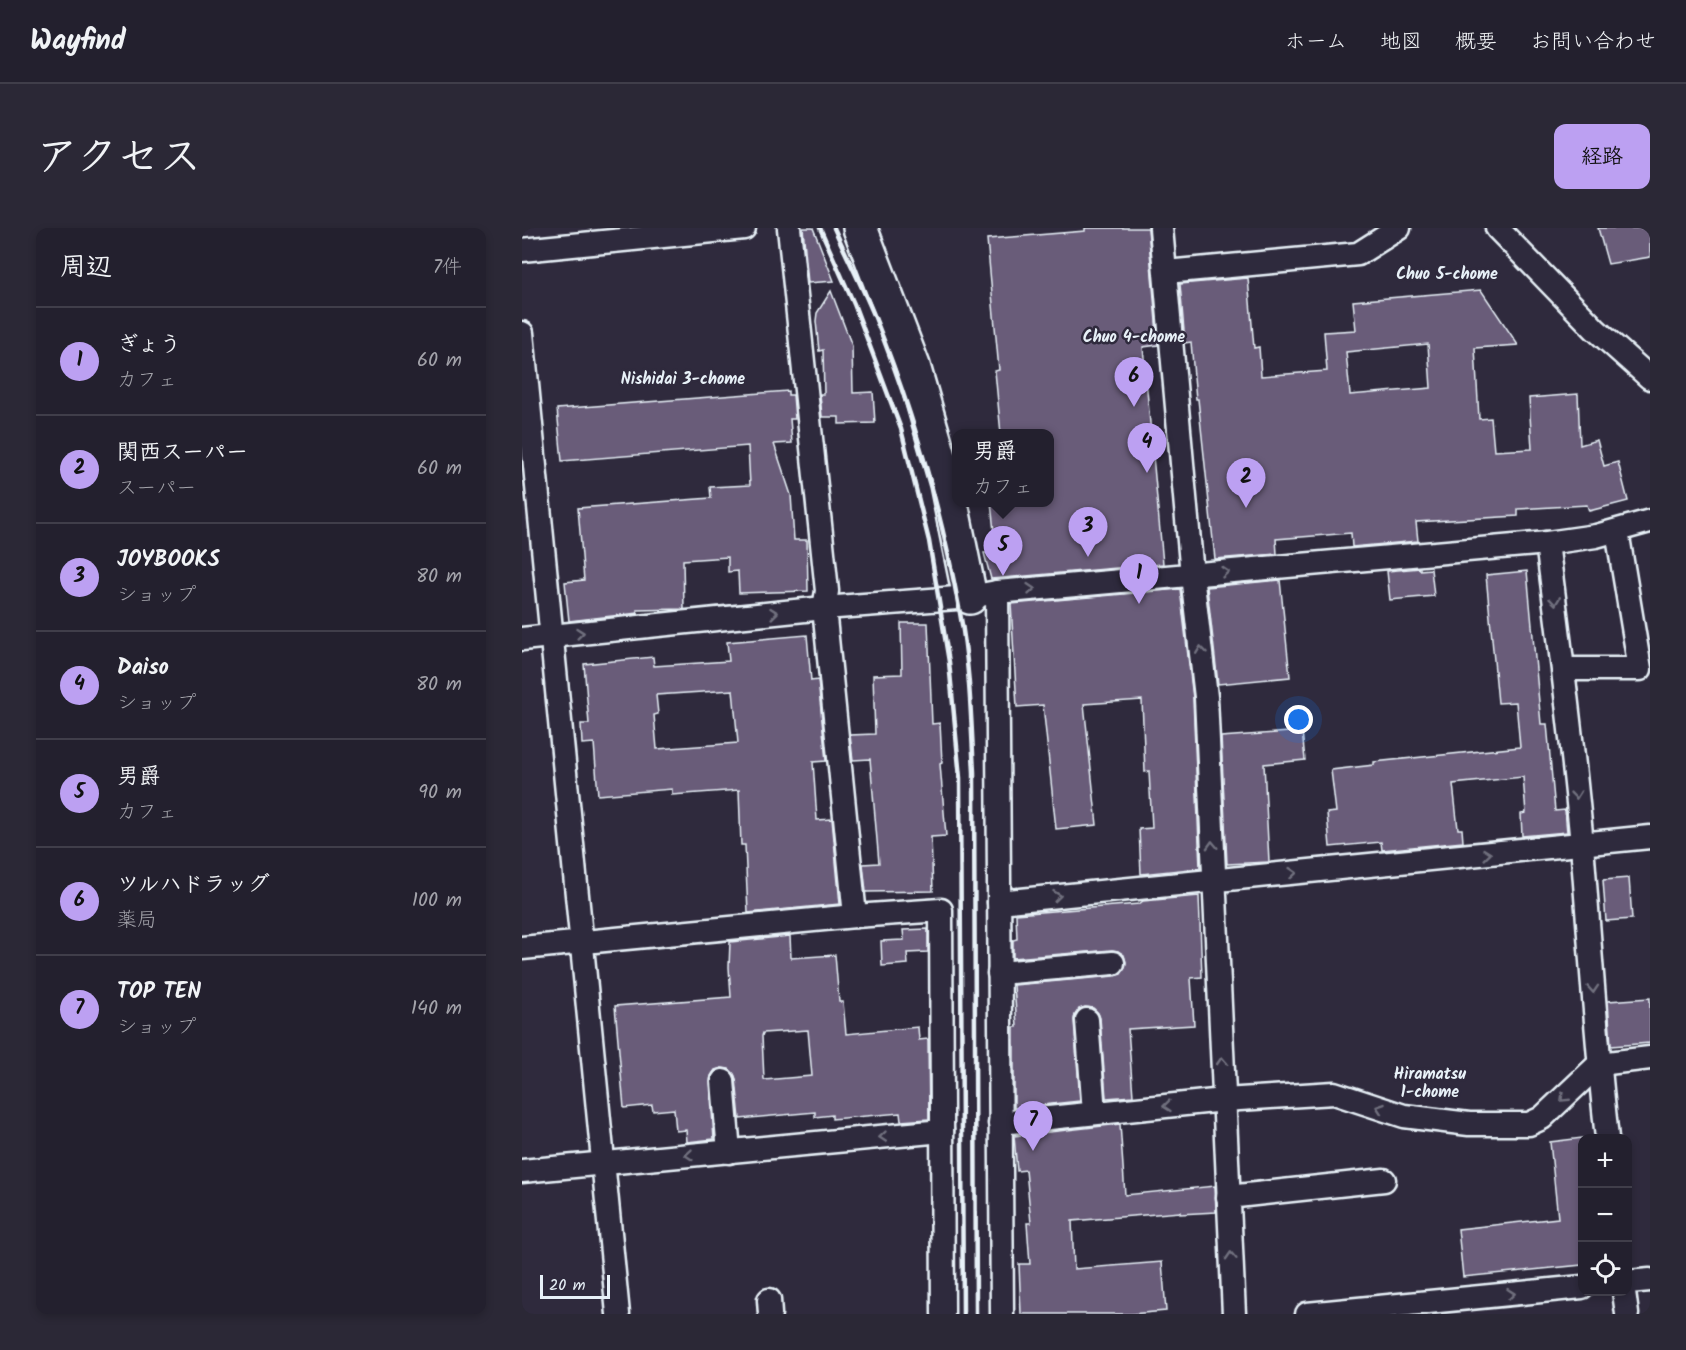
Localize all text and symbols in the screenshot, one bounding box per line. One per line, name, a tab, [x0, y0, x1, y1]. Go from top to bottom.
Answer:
text: Wayfind	[30, 19, 126, 64]
text: ホーム	[1285, 26, 1347, 59]
text: 地図	[1380, 26, 1422, 59]
text: 概要	[1455, 26, 1497, 59]
text: お問い合わせ	[1530, 26, 1656, 59]
button: 経路	[1554, 124, 1650, 189]
text: アクセス	[36, 125, 201, 192]
text: 周辺	[60, 247, 112, 289]
text: 7件	[433, 252, 462, 284]
district label: Chuo 5-chome	[1396, 262, 1498, 287]
district label: Chuo 4-chome	[1083, 325, 1185, 350]
text: ぎょう	[117, 328, 181, 363]
text: 1	[76, 345, 83, 377]
text: 60 m	[417, 345, 462, 377]
pin: 6	[1114, 358, 1154, 407]
text: カフェ	[117, 365, 177, 397]
district label: Nishidai 3-chome	[621, 367, 745, 392]
pin: 4	[1128, 424, 1166, 473]
popup	[952, 429, 1054, 507]
text: 男爵	[973, 435, 1017, 470]
text: 関西スーパー	[117, 436, 248, 471]
text: 2	[74, 453, 85, 485]
text: 60 m	[417, 453, 462, 485]
pin: 2	[1226, 458, 1266, 508]
text: カフェ	[973, 472, 1033, 504]
text: スーパー	[117, 473, 196, 505]
pin: 3	[1068, 508, 1108, 557]
pin: 5	[984, 526, 1022, 576]
text: JOYBOOKS	[117, 543, 220, 578]
pin: 1	[1120, 554, 1158, 604]
text: 3	[74, 561, 85, 593]
text: 80 m	[416, 561, 462, 593]
one-way arrow	[1221, 566, 1230, 579]
text: ショップ	[117, 580, 196, 612]
one-way arrow	[1026, 583, 1035, 596]
one-way arrow	[1548, 596, 1561, 606]
one-way arrow	[770, 607, 779, 620]
one-way arrow	[576, 627, 585, 640]
one-way arrow	[1195, 646, 1207, 655]
text: Daiso	[117, 651, 169, 686]
text: 4	[74, 669, 85, 701]
text: 80 m	[416, 669, 462, 701]
text: ショップ	[117, 688, 196, 720]
your location	[1284, 705, 1313, 734]
text: 男爵	[117, 760, 161, 795]
text: 5	[74, 777, 85, 809]
text: 90 m	[418, 777, 462, 809]
one-way arrow	[1570, 790, 1582, 799]
text: カフェ	[117, 797, 177, 829]
one-way arrow	[1206, 840, 1219, 849]
one-way arrow	[1482, 848, 1491, 861]
one-way arrow	[1288, 867, 1297, 880]
text: ツルハドラッグ	[117, 868, 270, 903]
text: 6	[74, 885, 85, 917]
text: 100 m	[412, 885, 462, 917]
one-way arrow	[1052, 890, 1061, 903]
text: 薬局	[117, 905, 157, 937]
text: TOP TEN	[117, 975, 201, 1010]
one-way arrow	[1586, 985, 1599, 994]
text: 7	[75, 993, 84, 1025]
text: 140 m	[411, 993, 462, 1025]
text: ショップ	[117, 1012, 196, 1044]
one-way arrow	[1216, 1056, 1229, 1065]
district label: Hiramatsu 1-chome	[1394, 1062, 1466, 1105]
one-way arrow	[1560, 1090, 1571, 1101]
one-way arrow	[1162, 1099, 1171, 1112]
pin: 7	[1014, 1102, 1052, 1151]
one-way arrow	[1375, 1103, 1386, 1116]
one-way arrow	[879, 1130, 888, 1143]
map controls	[1578, 1134, 1632, 1296]
button: +	[1578, 1134, 1632, 1188]
one-way arrow	[685, 1148, 694, 1161]
button: −	[1578, 1188, 1632, 1242]
button: locate	[1578, 1242, 1632, 1296]
one-way arrow	[1225, 1251, 1238, 1260]
scale bar	[540, 1272, 610, 1300]
text: 20 m	[549, 1273, 585, 1298]
one-way arrow	[1507, 1288, 1516, 1301]

